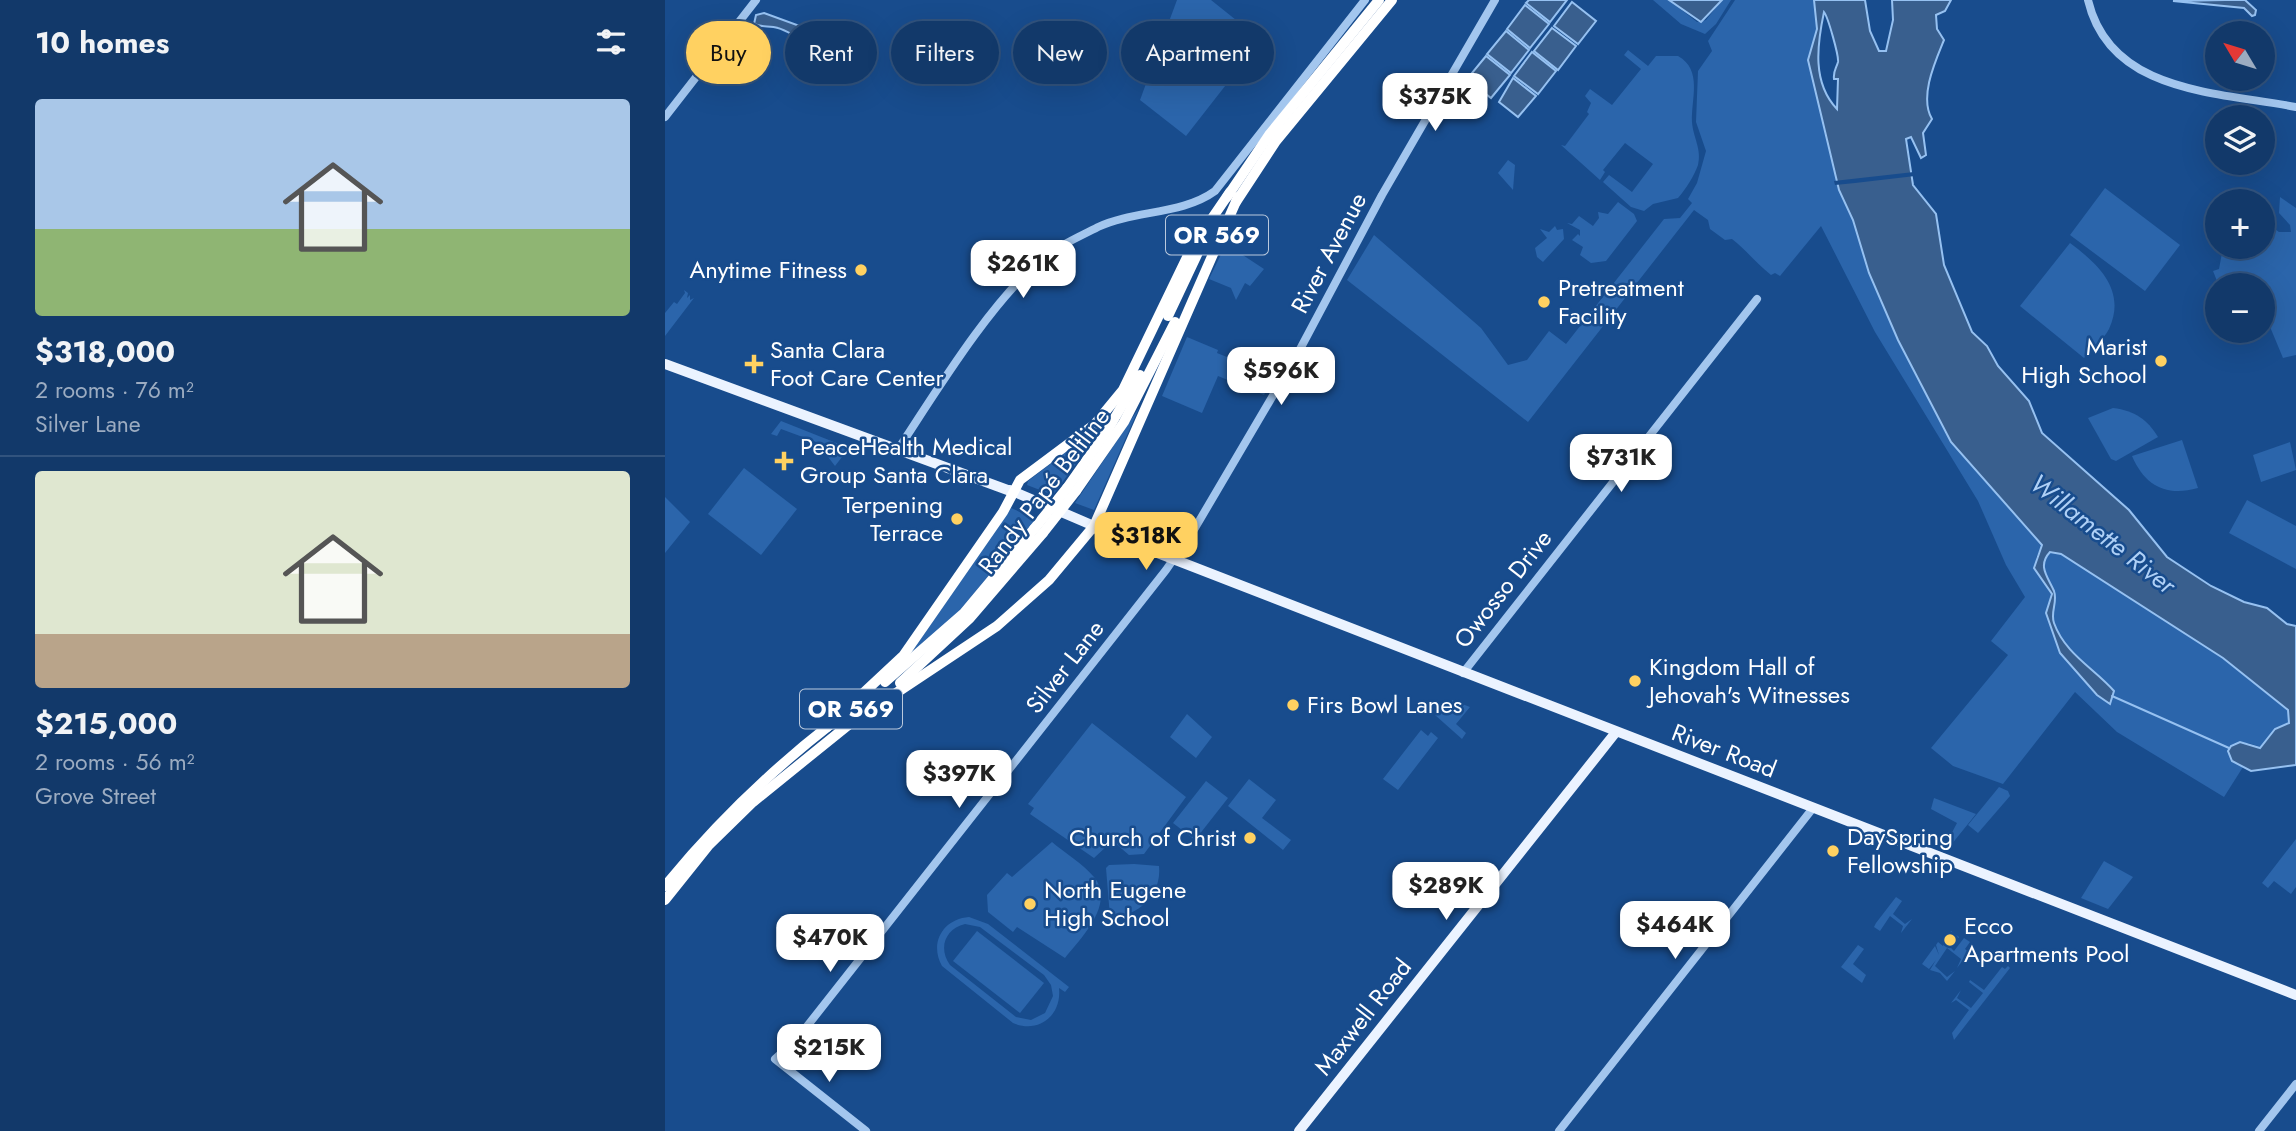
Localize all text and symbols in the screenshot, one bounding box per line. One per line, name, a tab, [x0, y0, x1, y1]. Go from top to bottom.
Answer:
text: 10 homes	[35, 21, 169, 64]
chip: Buy	[686, 21, 771, 84]
chip: Rent	[785, 21, 877, 84]
chip: Filters	[891, 21, 999, 84]
chip: New	[1013, 21, 1107, 84]
chip: Apartment	[1121, 21, 1274, 84]
north arrow	[2205, 21, 2275, 91]
map controls	[2205, 21, 2275, 343]
icon: filters	[592, 23, 630, 61]
pin: $375K	[1386, 74, 1484, 133]
text: $375K	[1398, 79, 1472, 113]
button: layers	[2205, 105, 2275, 175]
icon: home	[270, 144, 396, 270]
street label: River Avenue	[1282, 186, 1375, 319]
button: +	[2205, 189, 2275, 259]
road number: OR 569	[1166, 216, 1268, 254]
pin: $261K	[974, 240, 1072, 300]
text: $261K	[987, 246, 1059, 280]
place label: Anytime Fitness	[690, 252, 847, 287]
marker: Anytime Fitness	[853, 262, 869, 278]
place label: Pretreatment Facility	[1558, 270, 1684, 333]
button: −	[2205, 273, 2275, 343]
marker: Pretreatment Facility	[1536, 294, 1552, 310]
place label: Marist High School	[2021, 329, 2147, 392]
text: $318,000	[35, 330, 175, 373]
place label: Santa Clara Foot Care Center	[770, 332, 944, 395]
pin: $596K	[1232, 348, 1330, 407]
text: $596K	[1243, 353, 1319, 387]
marker: Marist High School	[2153, 353, 2169, 369]
marker: Santa Clara Foot Care Center	[744, 354, 764, 374]
text: 2 rooms · 76 m²	[35, 373, 194, 407]
street label: Randy Papé Beltline	[969, 400, 1118, 581]
text: Silver Lane	[35, 407, 141, 441]
place label: PeaceHealth Medical Group Santa Clara	[800, 429, 1013, 492]
pin: $731K	[1572, 434, 1670, 494]
text: $731K	[1586, 440, 1656, 474]
marker: PeaceHealth Medical Group Santa Clara	[774, 451, 794, 471]
water label: Willamette River	[2022, 465, 2185, 604]
place label: Terpening Terrace	[842, 487, 943, 550]
marker: Terpening Terrace	[949, 511, 965, 527]
pin: $318K	[1097, 512, 1195, 572]
icon: home	[270, 516, 396, 642]
text: $318K	[1111, 518, 1181, 552]
street label: Owosso Drive	[1445, 522, 1560, 655]
street label: Silver Lane	[1017, 612, 1112, 721]
place label: Kingdom Hall of Jehovah's Witnesses	[1646, 649, 1850, 712]
marker: Kingdom Hall of Jehovah's Witnesses	[1627, 673, 1643, 689]
place label: Firs Bowl Lanes	[1307, 687, 1463, 722]
road number: OR 569	[800, 690, 902, 729]
marker: Firs Bowl Lanes	[1285, 697, 1301, 713]
text: $215,000	[35, 702, 177, 745]
street label: River Road	[1667, 715, 1782, 786]
text: 2 rooms · 56 m²	[35, 745, 195, 779]
pin: $397K	[910, 750, 1008, 810]
text: $397K	[922, 756, 996, 790]
text: Grove Street	[35, 779, 156, 813]
place label: DaySpring Fellowship	[1847, 819, 1953, 882]
place label: Church of Christ	[1069, 820, 1236, 855]
marker: Church of Christ	[1242, 830, 1258, 846]
marker: DaySpring Fellowship	[1825, 843, 1841, 859]
pin: $289K	[1397, 862, 1495, 922]
text: $289K	[1408, 868, 1484, 902]
place label: North Eugene High School	[1044, 872, 1186, 935]
marker: North Eugene High School	[1022, 896, 1038, 912]
pin: $464K	[1626, 902, 1724, 961]
text: $464K	[1636, 907, 1714, 941]
place label: Ecco Apartments Pool	[1964, 908, 2130, 971]
pin: $470K	[781, 914, 879, 974]
text: $470K	[792, 920, 868, 954]
marker: Ecco Apartments Pool	[1942, 932, 1958, 948]
street label: Maxwell Road	[1306, 951, 1419, 1083]
pin: $215K	[780, 1024, 878, 1084]
text: $215K	[793, 1030, 865, 1064]

